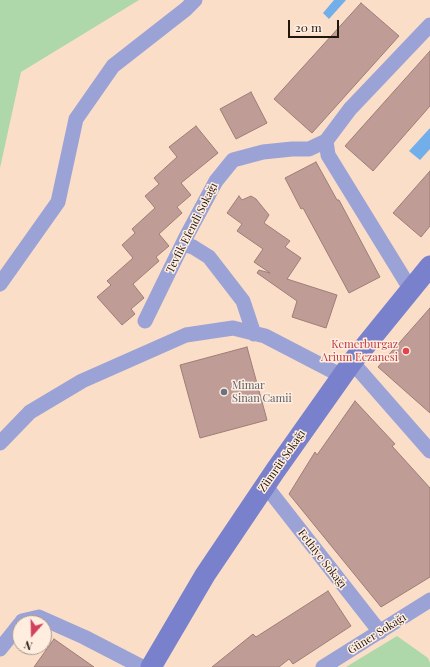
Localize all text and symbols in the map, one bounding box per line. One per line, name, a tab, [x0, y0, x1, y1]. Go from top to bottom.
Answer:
scale bar	[290, 12, 341, 38]
text: 20 m	[295, 19, 322, 35]
street label: Tevfik Efendi Sokağı	[163, 181, 221, 275]
place label: Kemerburgaz Arium Eczanesi	[321, 338, 398, 364]
marker: Kemerburgaz Arium Eczanesi	[401, 346, 411, 356]
place label: Mimar Sinan Camii	[232, 379, 292, 405]
marker: Mimar Sinan Camii	[219, 387, 229, 397]
street label: Zümrüt Sokağı	[256, 427, 308, 495]
street label: Fethiye Sokağı	[295, 527, 349, 591]
street label: Güner Sokağı	[345, 611, 409, 657]
north arrow	[12, 615, 52, 655]
text: N	[22, 637, 34, 654]

